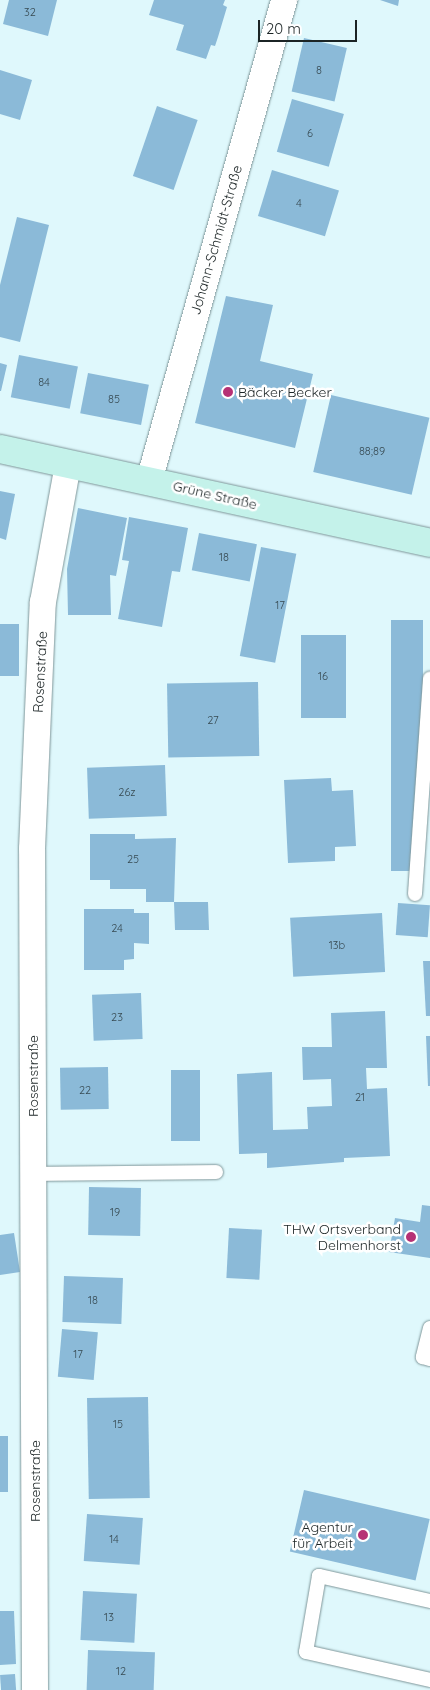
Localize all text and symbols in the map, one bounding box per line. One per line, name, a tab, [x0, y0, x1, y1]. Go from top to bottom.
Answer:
house number: 32	[24, 5, 36, 19]
scale bar	[260, 10, 359, 42]
text: 20 m	[266, 19, 301, 38]
house number: 8	[316, 63, 322, 77]
house number: 6	[307, 126, 313, 140]
street label: Johann-Schmidt-Straße	[187, 163, 245, 317]
house number: 4	[296, 196, 302, 210]
house number: 84	[38, 375, 50, 389]
place label: Bäcker Becker	[238, 384, 332, 400]
marker: Bäcker Becker	[222, 386, 234, 398]
house number: 85	[108, 392, 120, 406]
house number: 88;89	[359, 444, 385, 458]
street label: Grüne Straße	[171, 477, 259, 513]
house number: 18	[219, 550, 229, 564]
house number: 17	[275, 598, 285, 612]
street label: Rosenstraße	[29, 631, 51, 713]
house number: 16	[318, 669, 328, 683]
house number: 27	[207, 713, 219, 727]
house number: 26z	[118, 785, 136, 799]
house number: 25	[127, 852, 139, 866]
house number: 24	[111, 921, 123, 935]
house number: 13b	[329, 938, 345, 952]
house number: 23	[111, 1010, 123, 1024]
street label: Rosenstraße	[25, 1035, 41, 1117]
house number: 22	[79, 1083, 91, 1097]
house number: 21	[355, 1090, 365, 1104]
house number: 19	[110, 1205, 120, 1219]
place label: THW Ortsverband Delmenhorst	[283, 1221, 401, 1254]
marker: THW Ortsverband Delmenhorst	[405, 1231, 417, 1243]
house number: 18	[88, 1293, 98, 1307]
house number: 17	[73, 1347, 83, 1361]
house number: 15	[113, 1417, 123, 1431]
street label: Rosenstraße	[27, 1440, 43, 1522]
place label: Agentur für Arbeit	[292, 1519, 353, 1551]
marker: Agentur für Arbeit	[357, 1529, 369, 1541]
house number: 14	[109, 1532, 119, 1546]
house number: 13	[104, 1610, 114, 1624]
house number: 12	[116, 1664, 126, 1678]

